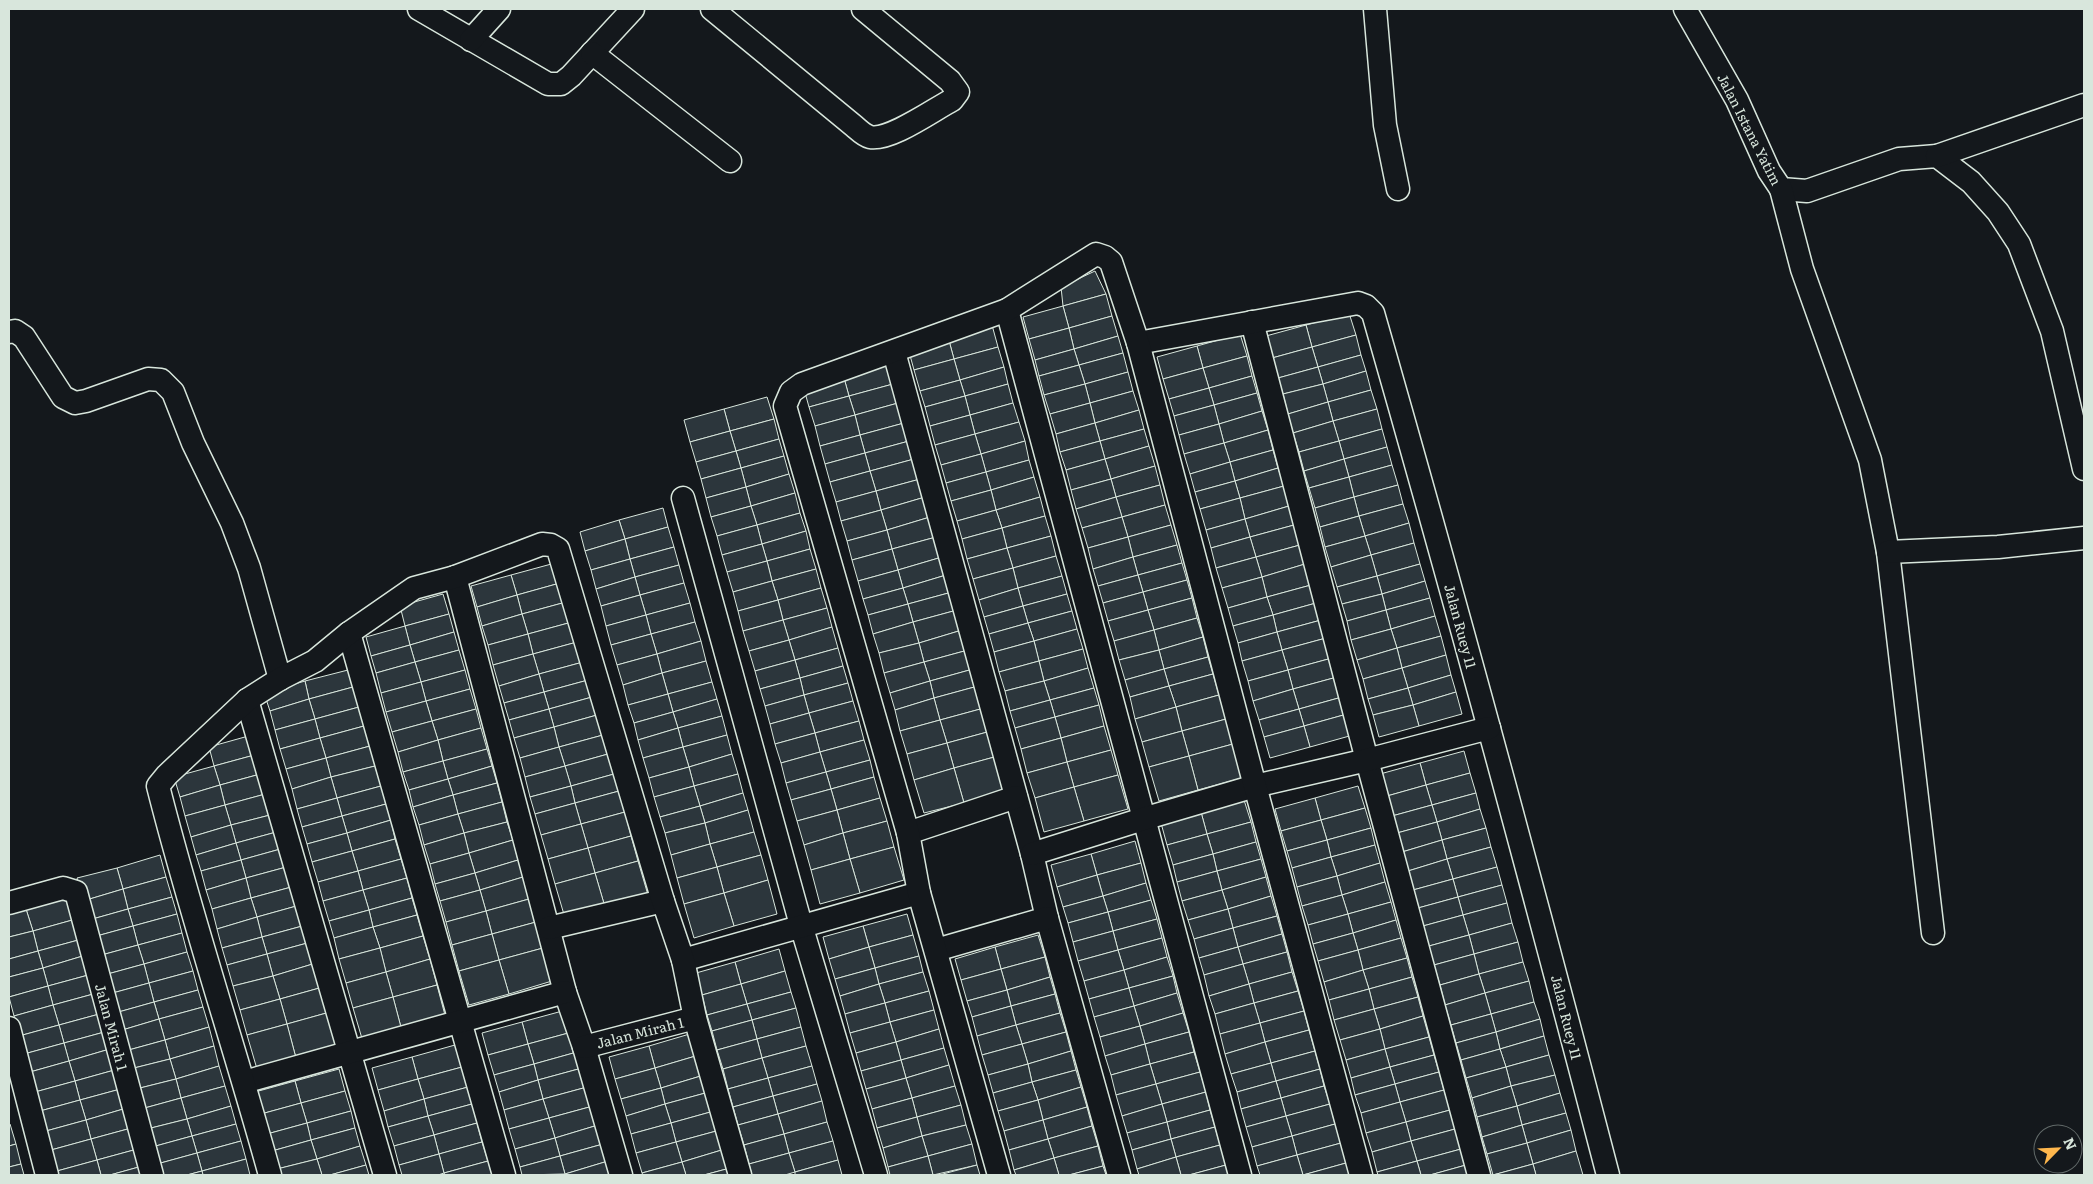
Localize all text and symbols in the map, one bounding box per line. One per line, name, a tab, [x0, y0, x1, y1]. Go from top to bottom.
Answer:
street label: Jalan Istana Yatim	[1713, 70, 1787, 189]
street label: Jalan Ruey 11	[1440, 582, 1482, 671]
street label: Jalan Ruey 11	[1547, 973, 1587, 1062]
street label: Jalan Mirah 1	[91, 981, 133, 1073]
street label: Jalan Mirah 1	[594, 1011, 686, 1053]
north arrow	[2033, 1124, 2083, 1174]
text: N	[2059, 1134, 2082, 1153]

